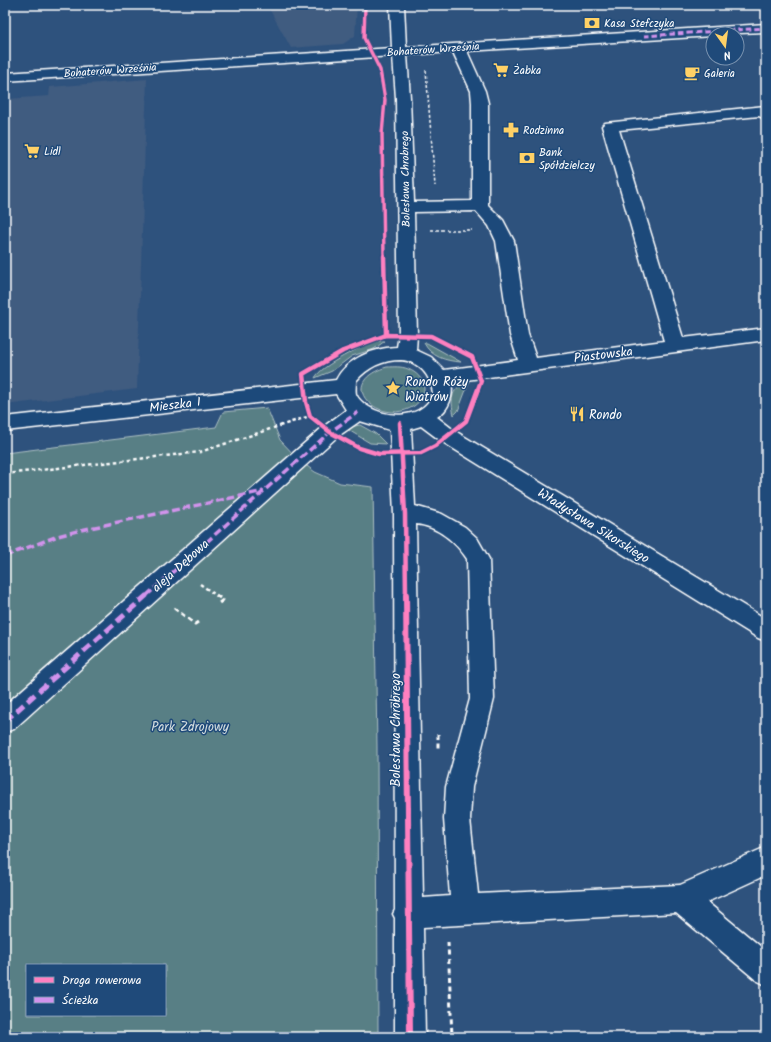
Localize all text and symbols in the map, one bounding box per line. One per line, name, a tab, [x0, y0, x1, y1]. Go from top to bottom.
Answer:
bank icon: Kasa Stefczyka	[583, 14, 601, 32]
place label: Kasa Stefczyka	[604, 15, 674, 33]
north arrow	[705, 26, 745, 66]
street label: Bohaterów Września	[386, 38, 480, 62]
text: N	[722, 45, 733, 64]
street label: Bohaterów Września	[63, 59, 157, 83]
supermarket icon: Żabka	[492, 61, 510, 79]
place label: Żabka	[513, 62, 541, 80]
cafe icon: Galeria	[683, 64, 701, 82]
place label: Galeria	[704, 65, 735, 83]
pharmacy icon: Rodzinna	[502, 121, 520, 139]
place label: Rodzinna	[523, 122, 564, 140]
street label: Bolesława Chrobrego	[396, 131, 416, 227]
supermarket icon: Lidl	[23, 142, 41, 160]
place label: Lidl	[44, 143, 61, 161]
place label: Bank Spółdzielczy	[539, 144, 595, 175]
bank icon: Bank Spółdzielczy	[518, 149, 536, 167]
street label: Piastowska	[573, 341, 634, 370]
place label: Rondo Róży Wiatrów	[405, 372, 469, 408]
place icon: Rondo Róży Wiatrów	[384, 379, 402, 397]
street label: Mieszka I	[148, 392, 202, 419]
restaurant icon: Rondo	[568, 405, 586, 423]
place label: Rondo	[589, 405, 622, 426]
street label: Władysława Sikorskiego	[533, 483, 654, 569]
street label: aleja Dębowa	[147, 534, 215, 598]
street label: Bolesława Chrobrego	[386, 673, 407, 787]
park label: Park Zdrojowy	[151, 717, 230, 738]
legend	[26, 964, 166, 1016]
text: Droga rowerowa	[62, 971, 142, 990]
text: Ścieżka	[62, 991, 99, 1010]

